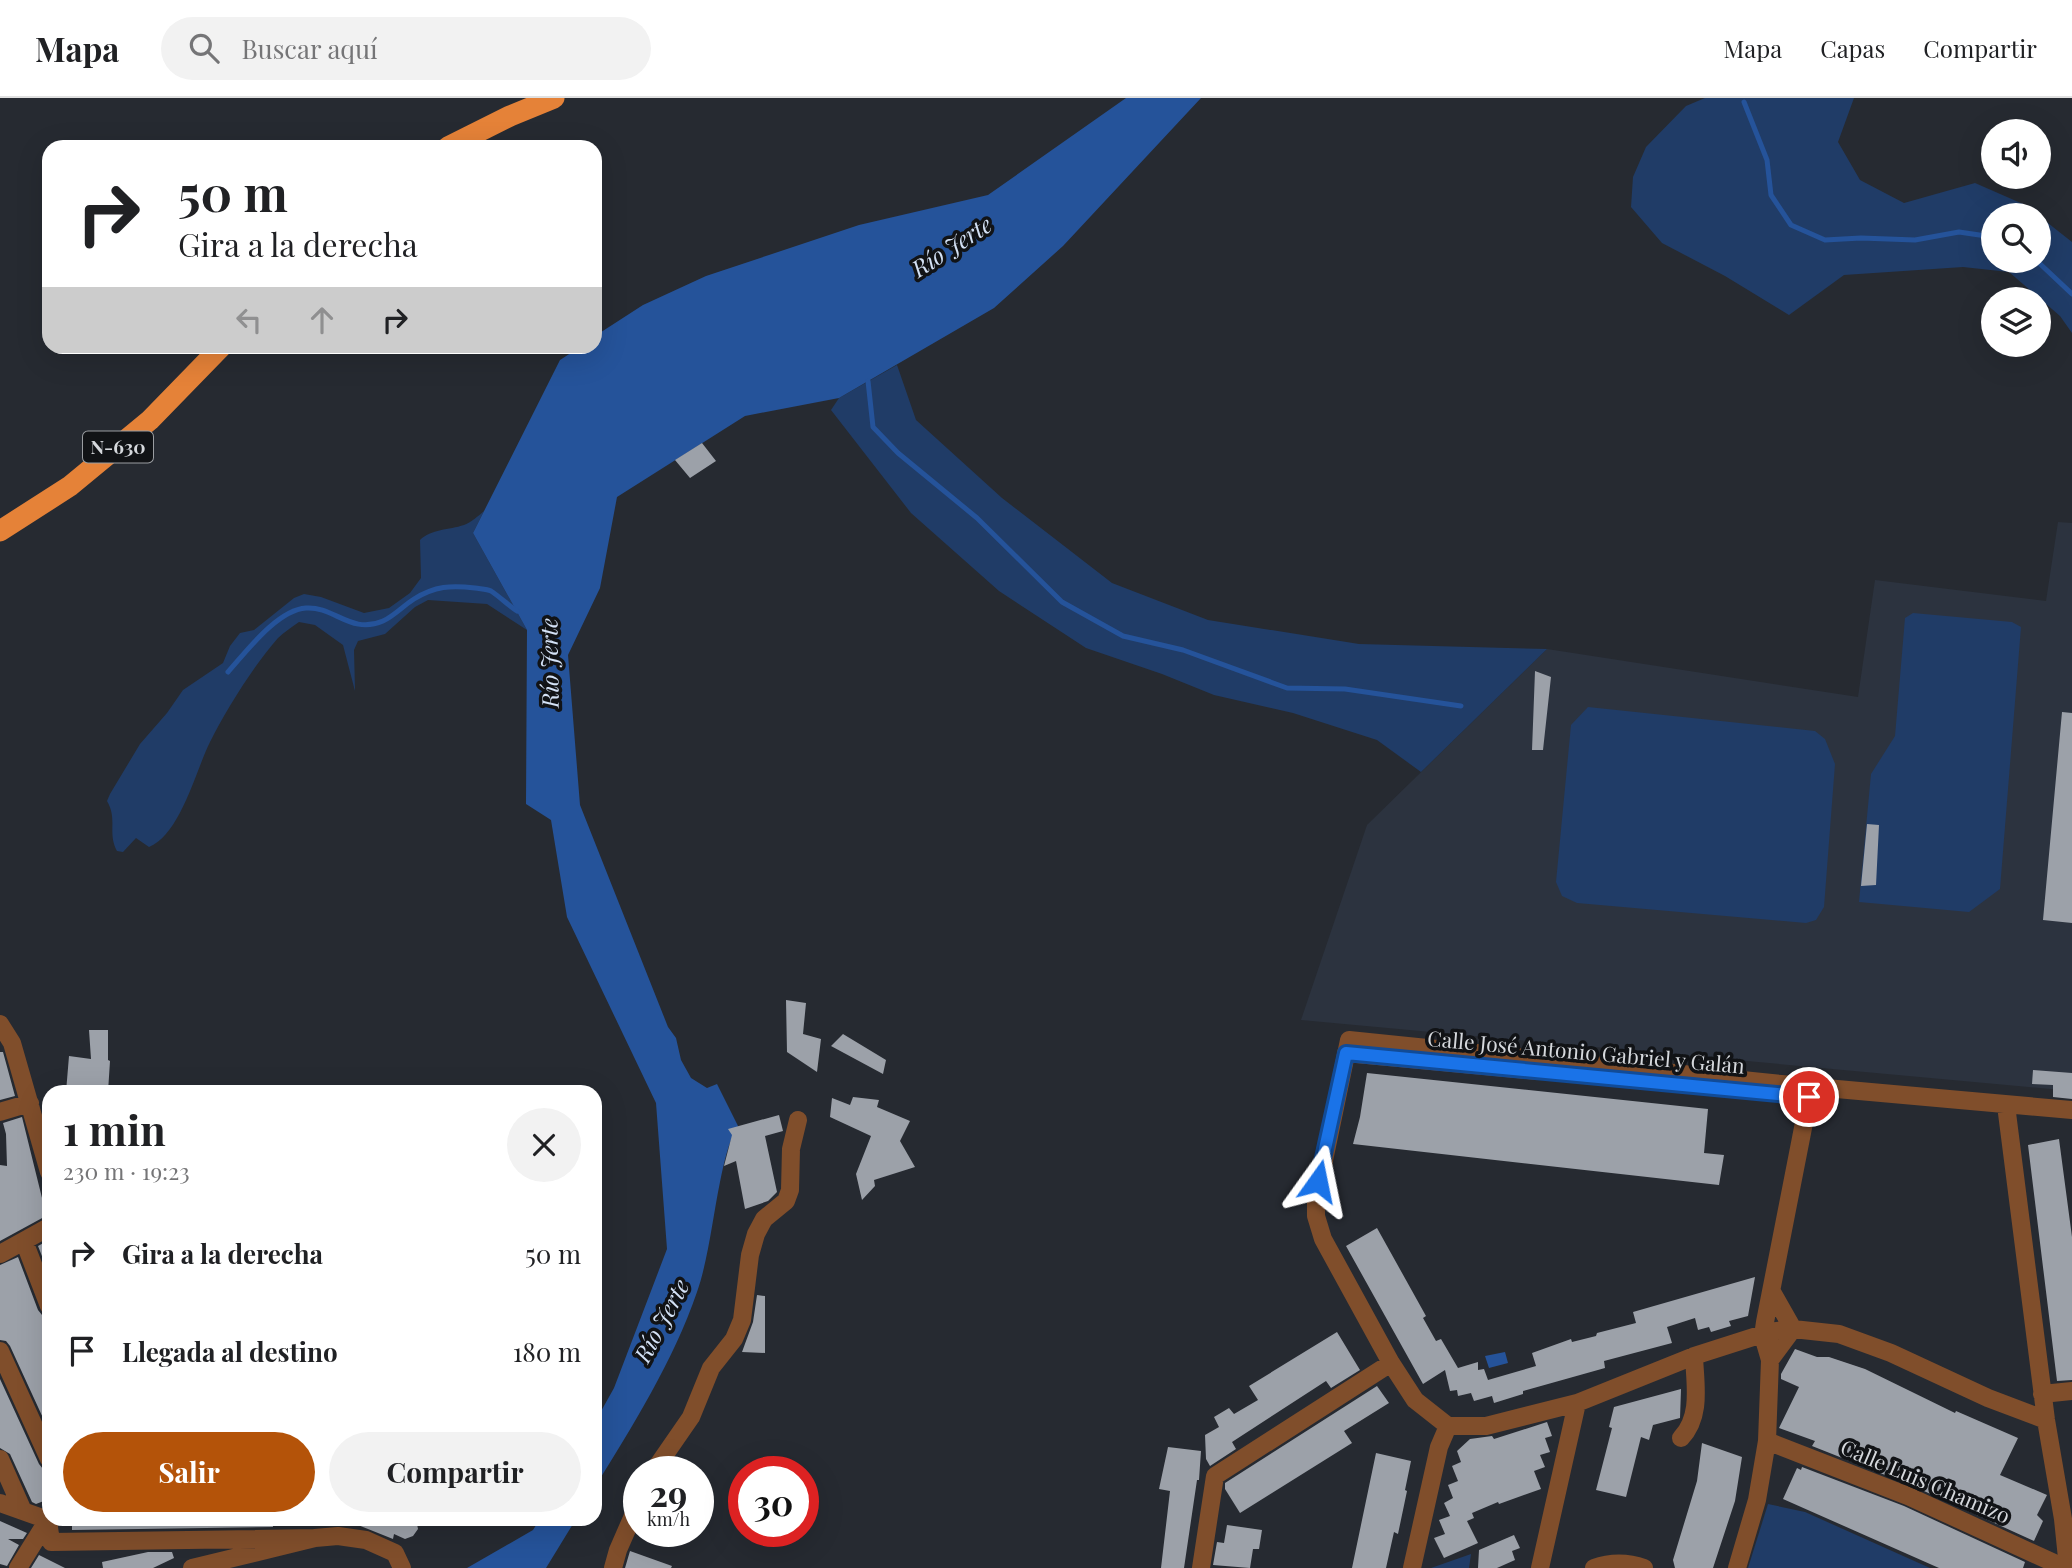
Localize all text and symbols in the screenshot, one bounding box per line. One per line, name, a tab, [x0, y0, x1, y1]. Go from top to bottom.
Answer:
search box	[161, 17, 651, 80]
text: Mapa	[35, 26, 119, 70]
icon: search	[185, 29, 223, 67]
text: Buscar aquí	[241, 31, 378, 66]
text: Mapa	[1724, 32, 1782, 64]
text: Capas	[1820, 32, 1885, 64]
text: Compartir	[1923, 32, 2037, 64]
map controls	[1981, 119, 2051, 357]
button: sound	[1981, 119, 2051, 189]
text: 50 m	[178, 159, 288, 224]
icon: right	[63, 168, 154, 259]
button: search	[1981, 203, 2051, 273]
water label: Río Jerte	[904, 208, 997, 284]
text: Gira a la derecha	[178, 222, 418, 265]
button: layers	[1981, 287, 2051, 357]
icon: left	[230, 301, 268, 339]
icon: ahead	[303, 301, 341, 339]
icon: right	[376, 301, 414, 339]
road number: N-630	[83, 432, 153, 462]
water label: Río Jerte	[532, 618, 565, 709]
street label: Calle José Antonio Gabriel y Galán	[1426, 1023, 1746, 1079]
pin	[1779, 1067, 1839, 1127]
icon: arrive	[1790, 1078, 1828, 1116]
text: 1 min	[63, 1101, 166, 1157]
button: close	[507, 1108, 581, 1182]
position arrow	[1281, 1144, 1355, 1218]
text: 230 m · 19:23	[63, 1155, 190, 1186]
icon: right	[63, 1234, 101, 1272]
text: Gira a la derecha	[122, 1236, 323, 1271]
text: 50 m	[525, 1236, 581, 1271]
water label: Río Jerte	[625, 1273, 696, 1368]
icon: arrive	[63, 1332, 101, 1370]
text: Llegada al destino	[122, 1334, 338, 1369]
text: 180 m	[513, 1334, 581, 1369]
button: Salir	[63, 1432, 315, 1512]
button: Compartir	[329, 1432, 581, 1512]
street label: Calle Luis Chamizo	[1837, 1432, 2015, 1528]
speed limit sign: 30	[728, 1456, 819, 1547]
text: 29	[650, 1469, 687, 1516]
text: km/h	[647, 1507, 690, 1531]

